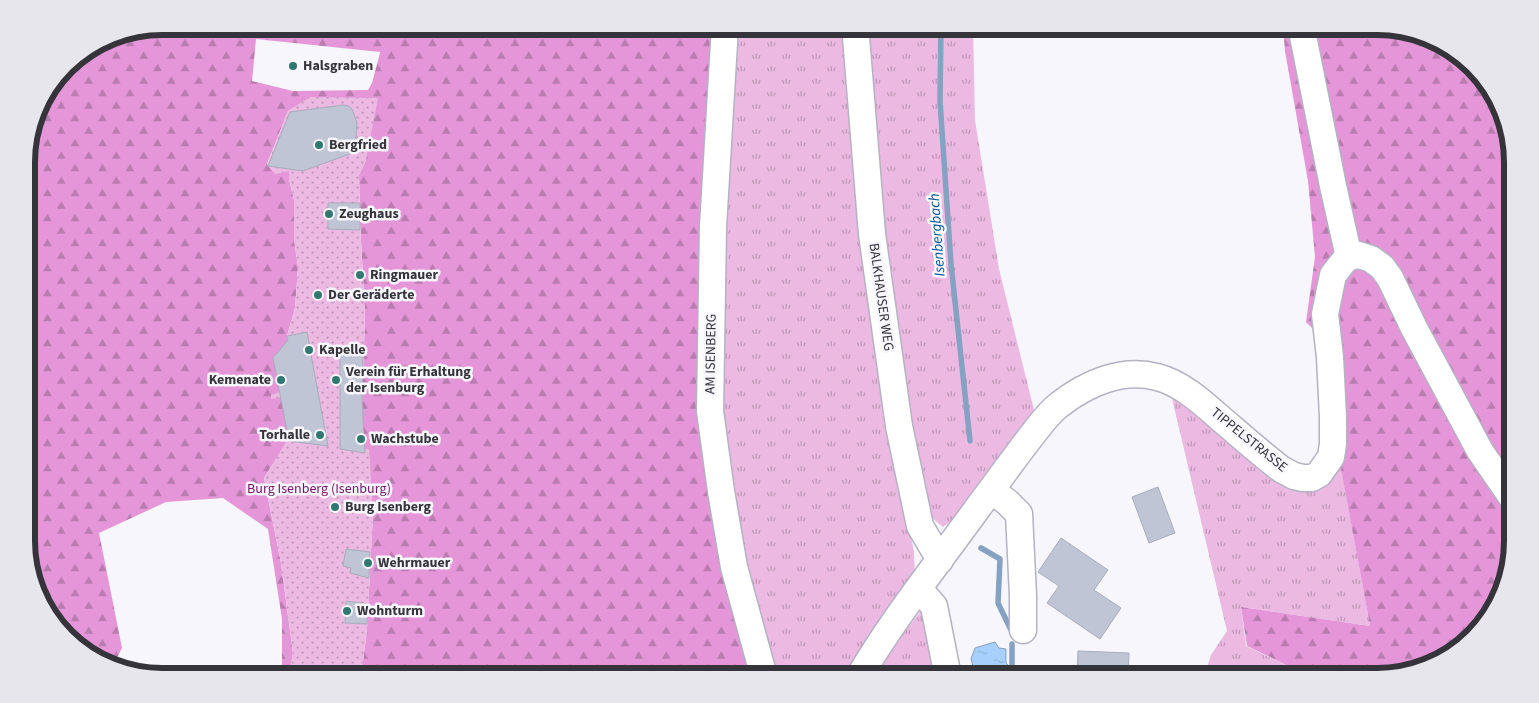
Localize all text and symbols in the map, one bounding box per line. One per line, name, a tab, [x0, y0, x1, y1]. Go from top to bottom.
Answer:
place label: Halsgraben	[303, 56, 373, 76]
marker: Halsgraben	[287, 60, 299, 72]
place label: Bergfried	[329, 135, 387, 155]
marker: Bergfried	[313, 139, 325, 151]
water label: Isenbergbach	[924, 192, 950, 277]
place label: Zeughaus	[339, 204, 399, 224]
marker: Zeughaus	[323, 208, 335, 220]
street label: BALKHAUSER WEG	[864, 242, 898, 352]
place label: Ringmauer	[370, 265, 439, 285]
marker: Ringmauer	[354, 269, 366, 281]
place label: Der Geräderte	[328, 285, 414, 305]
marker: Der Geräderte	[312, 289, 324, 301]
street label: AM ISENBERG	[700, 314, 722, 394]
place label: Kapelle	[319, 340, 366, 360]
marker: Kapelle	[303, 344, 315, 356]
place label: Verein für Erhaltung der Isenburg	[345, 362, 471, 398]
place label: Kemenate	[209, 370, 271, 390]
marker: Kemenate	[275, 374, 287, 386]
marker: Verein für Erhaltung der Isenburg	[330, 374, 342, 386]
street label: TIPPELSTRASSE	[1206, 403, 1292, 477]
place label: Torhalle	[259, 425, 310, 445]
marker: Torhalle	[314, 429, 326, 441]
place label: Wachstube	[371, 429, 439, 449]
marker: Wachstube	[355, 433, 367, 445]
park label: Burg Isenberg (Isenburg)	[247, 479, 391, 499]
place label: Burg Isenberg	[345, 497, 432, 517]
marker: Burg Isenberg	[329, 501, 341, 513]
place label: Wehrmauer	[378, 553, 451, 573]
marker: Wehrmauer	[362, 557, 374, 569]
place label: Wohnturm	[357, 601, 423, 621]
marker: Wohnturm	[341, 605, 353, 617]

